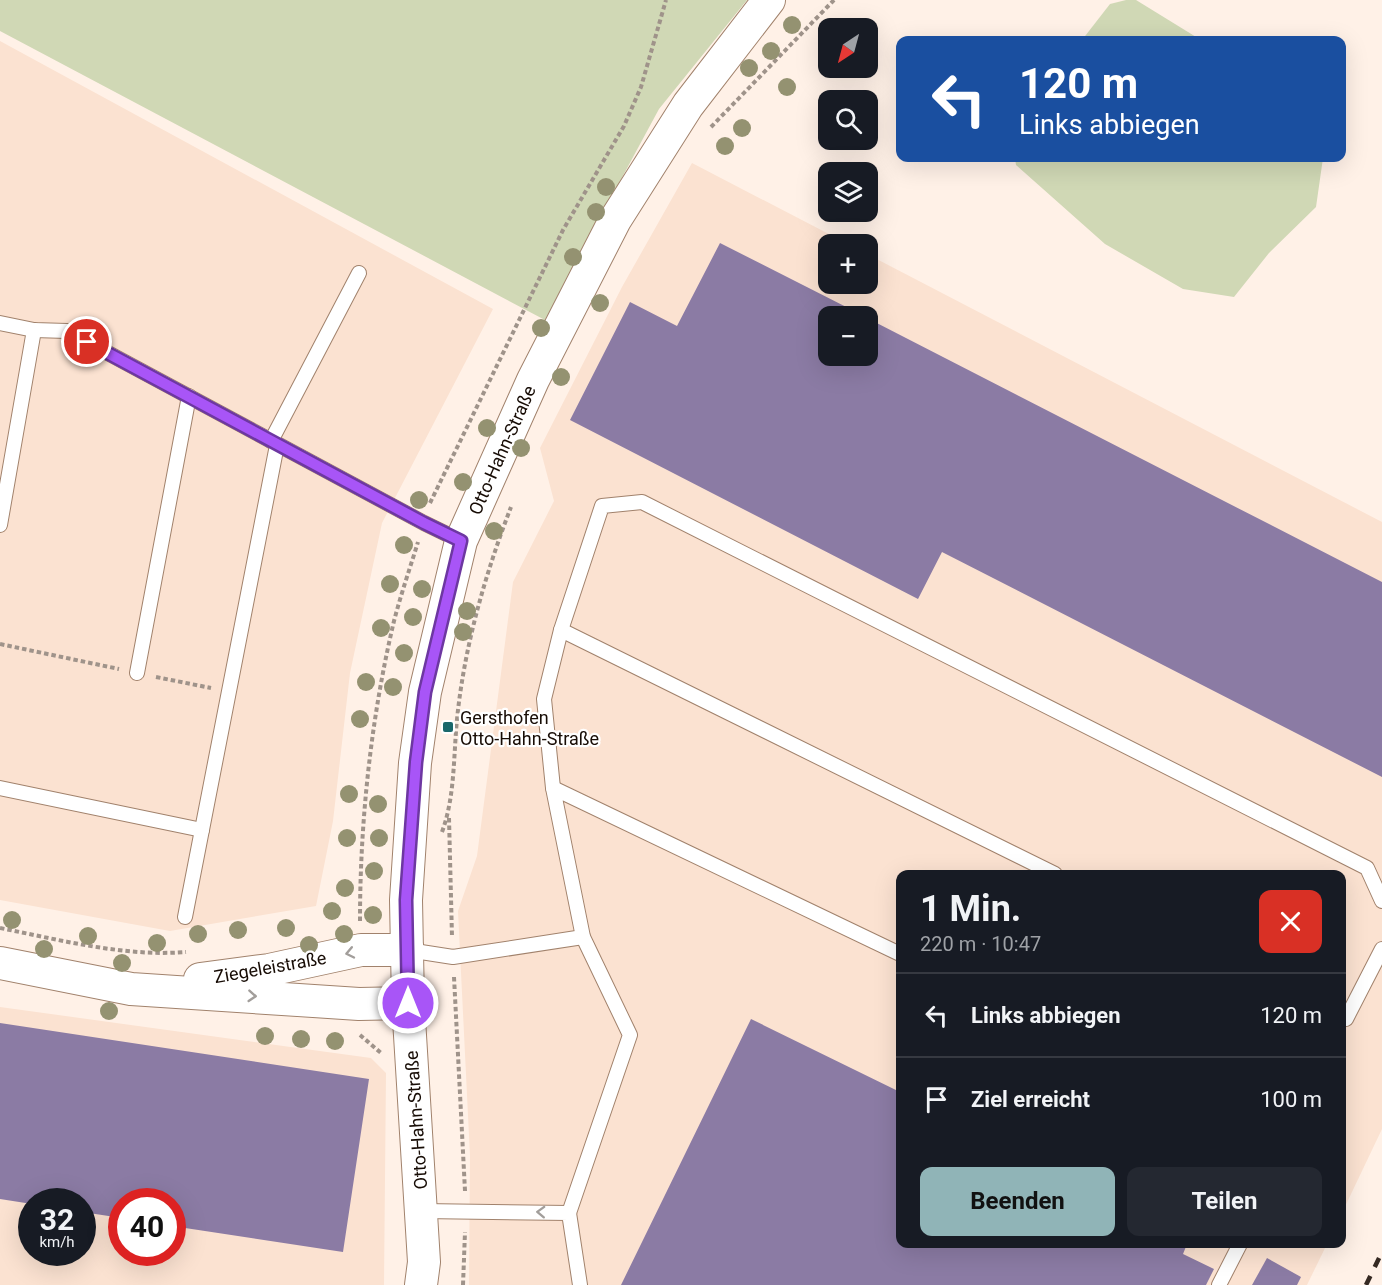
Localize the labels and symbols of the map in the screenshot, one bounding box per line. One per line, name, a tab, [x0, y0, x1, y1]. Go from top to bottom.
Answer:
north arrow	[818, 18, 878, 78]
pin	[61, 316, 112, 367]
street label: Otto-Hahn-Straße	[464, 382, 540, 518]
place label: Gersthofen Otto-Hahn-Straße	[460, 707, 599, 749]
marker: Gersthofen Otto-Hahn-Straße	[441, 720, 455, 734]
one-way arrow	[345, 945, 355, 958]
street label: Ziegeleistraße	[212, 947, 328, 987]
position arrow	[376, 971, 440, 1035]
one-way arrow	[248, 990, 257, 1003]
street label: Otto-Hahn-Straße	[401, 1050, 431, 1190]
speed limit sign: 40	[108, 1188, 186, 1266]
one-way arrow	[536, 1206, 545, 1219]

